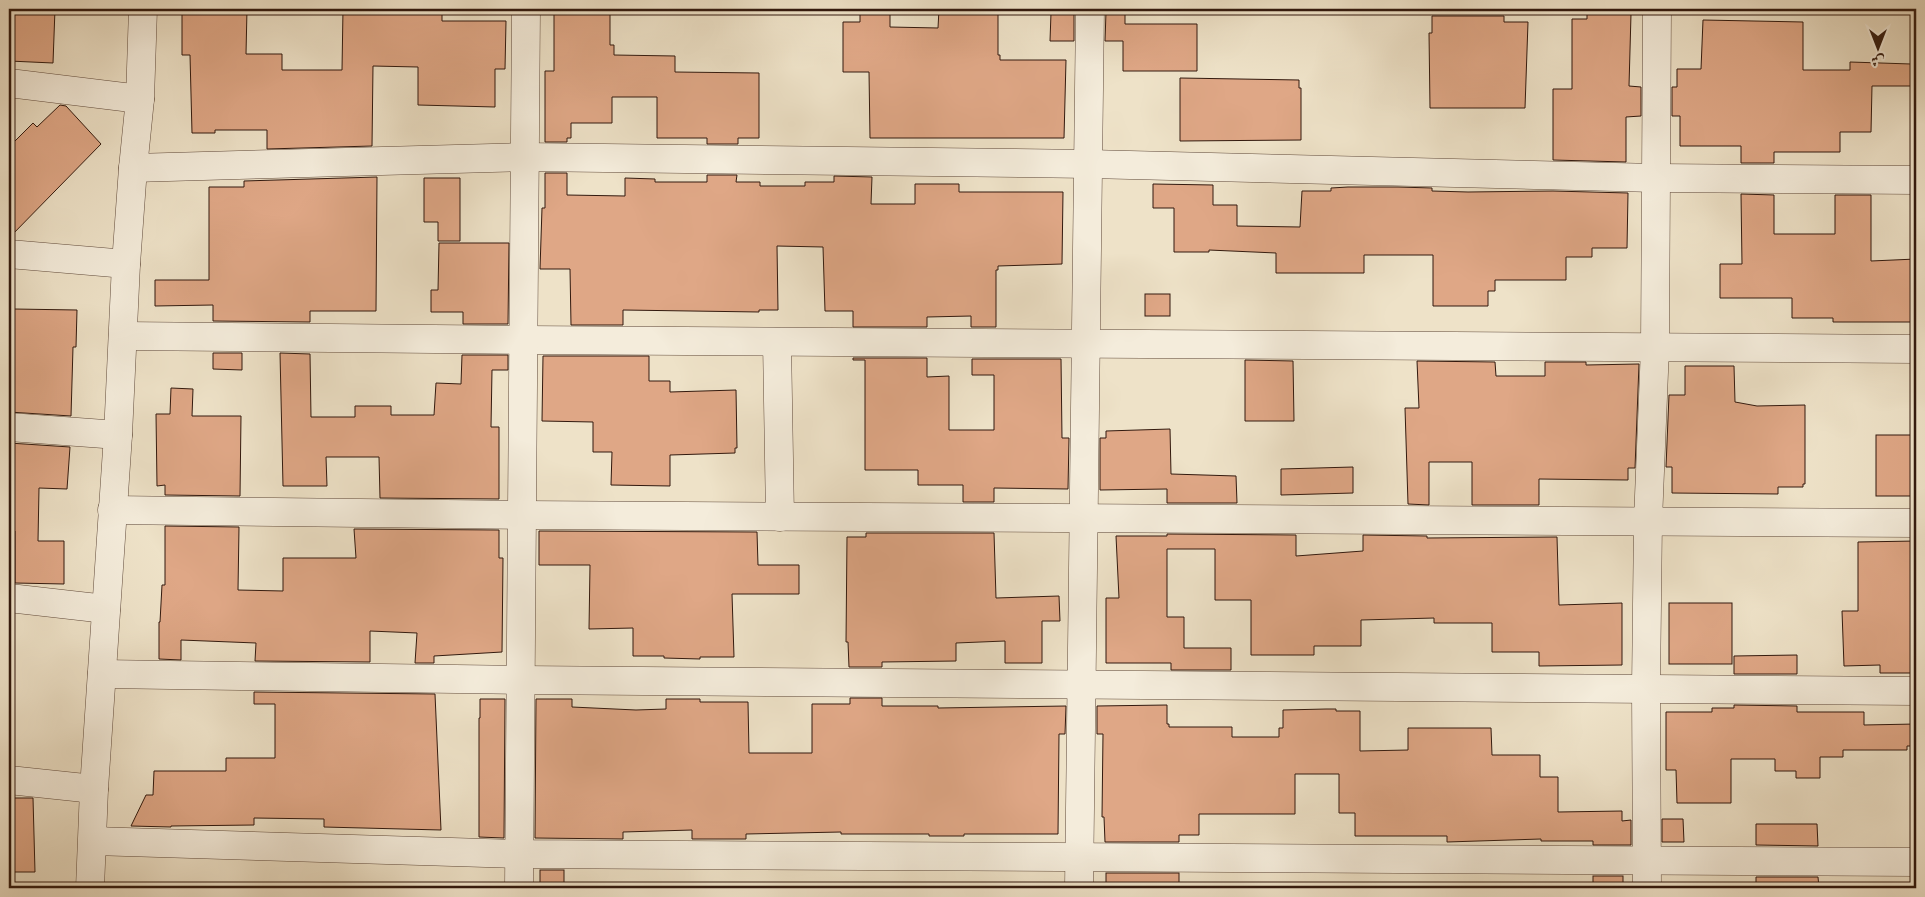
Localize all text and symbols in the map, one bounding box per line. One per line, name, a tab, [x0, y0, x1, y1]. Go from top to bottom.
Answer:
north arrow	[1852, 22, 1902, 72]
text: ش	[1871, 49, 1885, 69]

